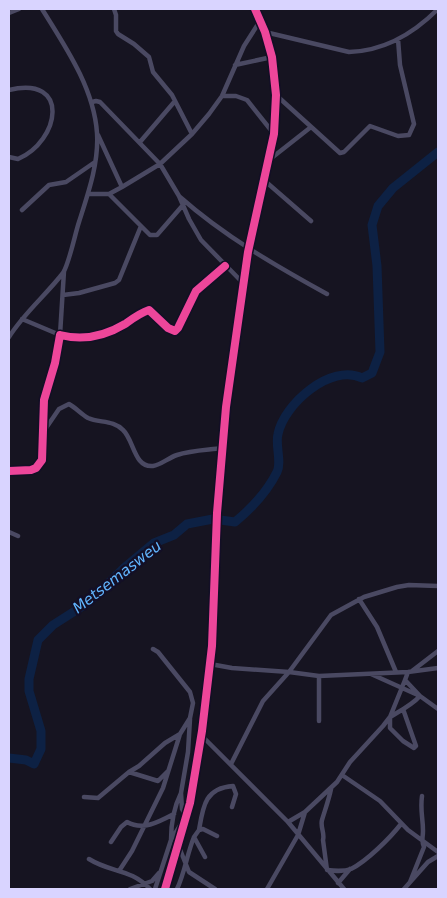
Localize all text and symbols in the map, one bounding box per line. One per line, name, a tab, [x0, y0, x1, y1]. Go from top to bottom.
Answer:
water label: Metsemasweu	[69, 537, 165, 617]

